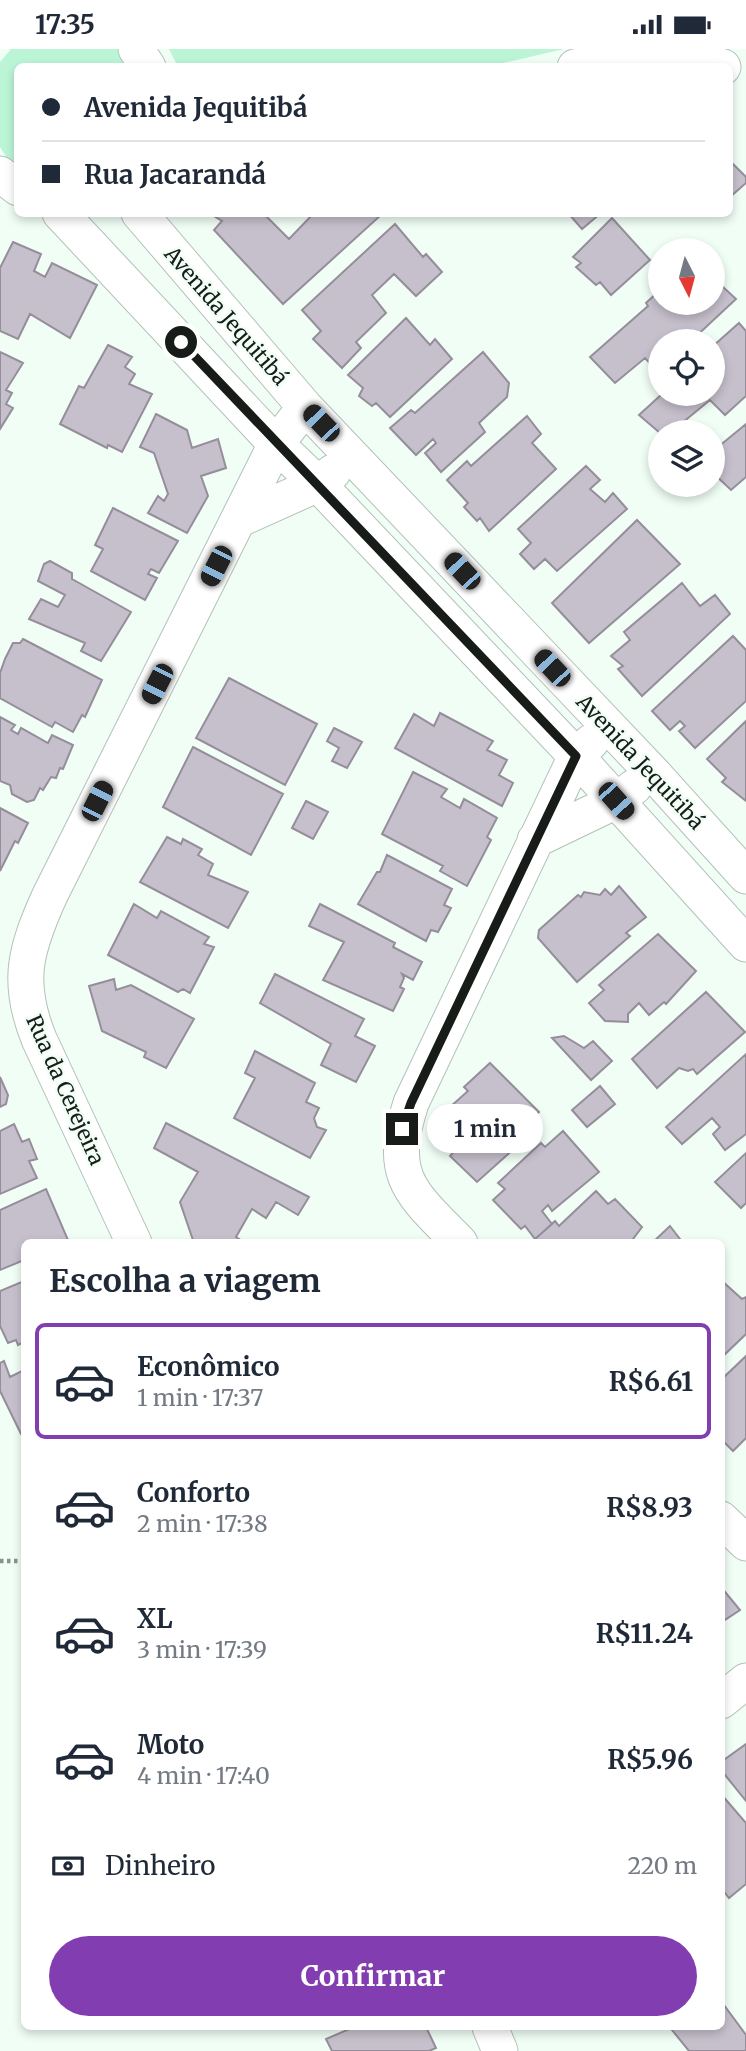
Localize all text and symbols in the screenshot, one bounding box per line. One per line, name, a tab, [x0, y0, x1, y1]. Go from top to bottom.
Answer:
text: 17:35	[35, 8, 95, 41]
text: Avenida Jequitibá	[84, 91, 307, 124]
text: Rua Jacarandá	[84, 158, 266, 191]
north arrow	[648, 238, 724, 315]
map controls	[648, 238, 725, 497]
street label: Avenida Jequitibá	[158, 240, 294, 391]
route start	[165, 326, 197, 358]
button: locate	[648, 329, 725, 406]
car	[299, 401, 344, 445]
button: layers	[648, 420, 725, 497]
car	[198, 543, 235, 589]
car	[440, 548, 485, 594]
car	[530, 645, 575, 691]
car	[139, 661, 176, 707]
street label: Avenida Jequitibá	[570, 688, 710, 835]
car	[79, 778, 116, 824]
car	[595, 778, 638, 824]
street label: Rua da Cerejeira	[20, 1010, 111, 1169]
callout: 1 min	[426, 1105, 542, 1153]
route end	[386, 1113, 418, 1145]
text: 1 min	[454, 1114, 516, 1143]
text: Escolha a viagem	[49, 1261, 321, 1301]
icon: car	[53, 1350, 116, 1413]
text: Econômico	[137, 1350, 280, 1383]
text: R$6.61	[609, 1365, 693, 1398]
text: 1 min · 17:37	[137, 1383, 263, 1412]
icon: car	[53, 1476, 116, 1539]
text: Conforto	[137, 1476, 250, 1509]
text: R$8.93	[606, 1491, 693, 1524]
text: 2 min · 17:38	[137, 1509, 268, 1538]
icon: car	[53, 1602, 116, 1665]
text: XL	[137, 1602, 173, 1635]
text: R$11.24	[596, 1617, 693, 1650]
text: 3 min · 17:39	[137, 1635, 267, 1664]
icon: car	[53, 1728, 116, 1791]
text: Moto	[137, 1728, 204, 1761]
text: R$5.96	[607, 1743, 693, 1776]
text: 4 min · 17:40	[137, 1761, 270, 1790]
icon: cash	[49, 1847, 87, 1885]
text: Dinheiro	[105, 1849, 215, 1882]
text: 220 m	[627, 1851, 697, 1880]
button: Confirmar	[49, 1936, 697, 2016]

